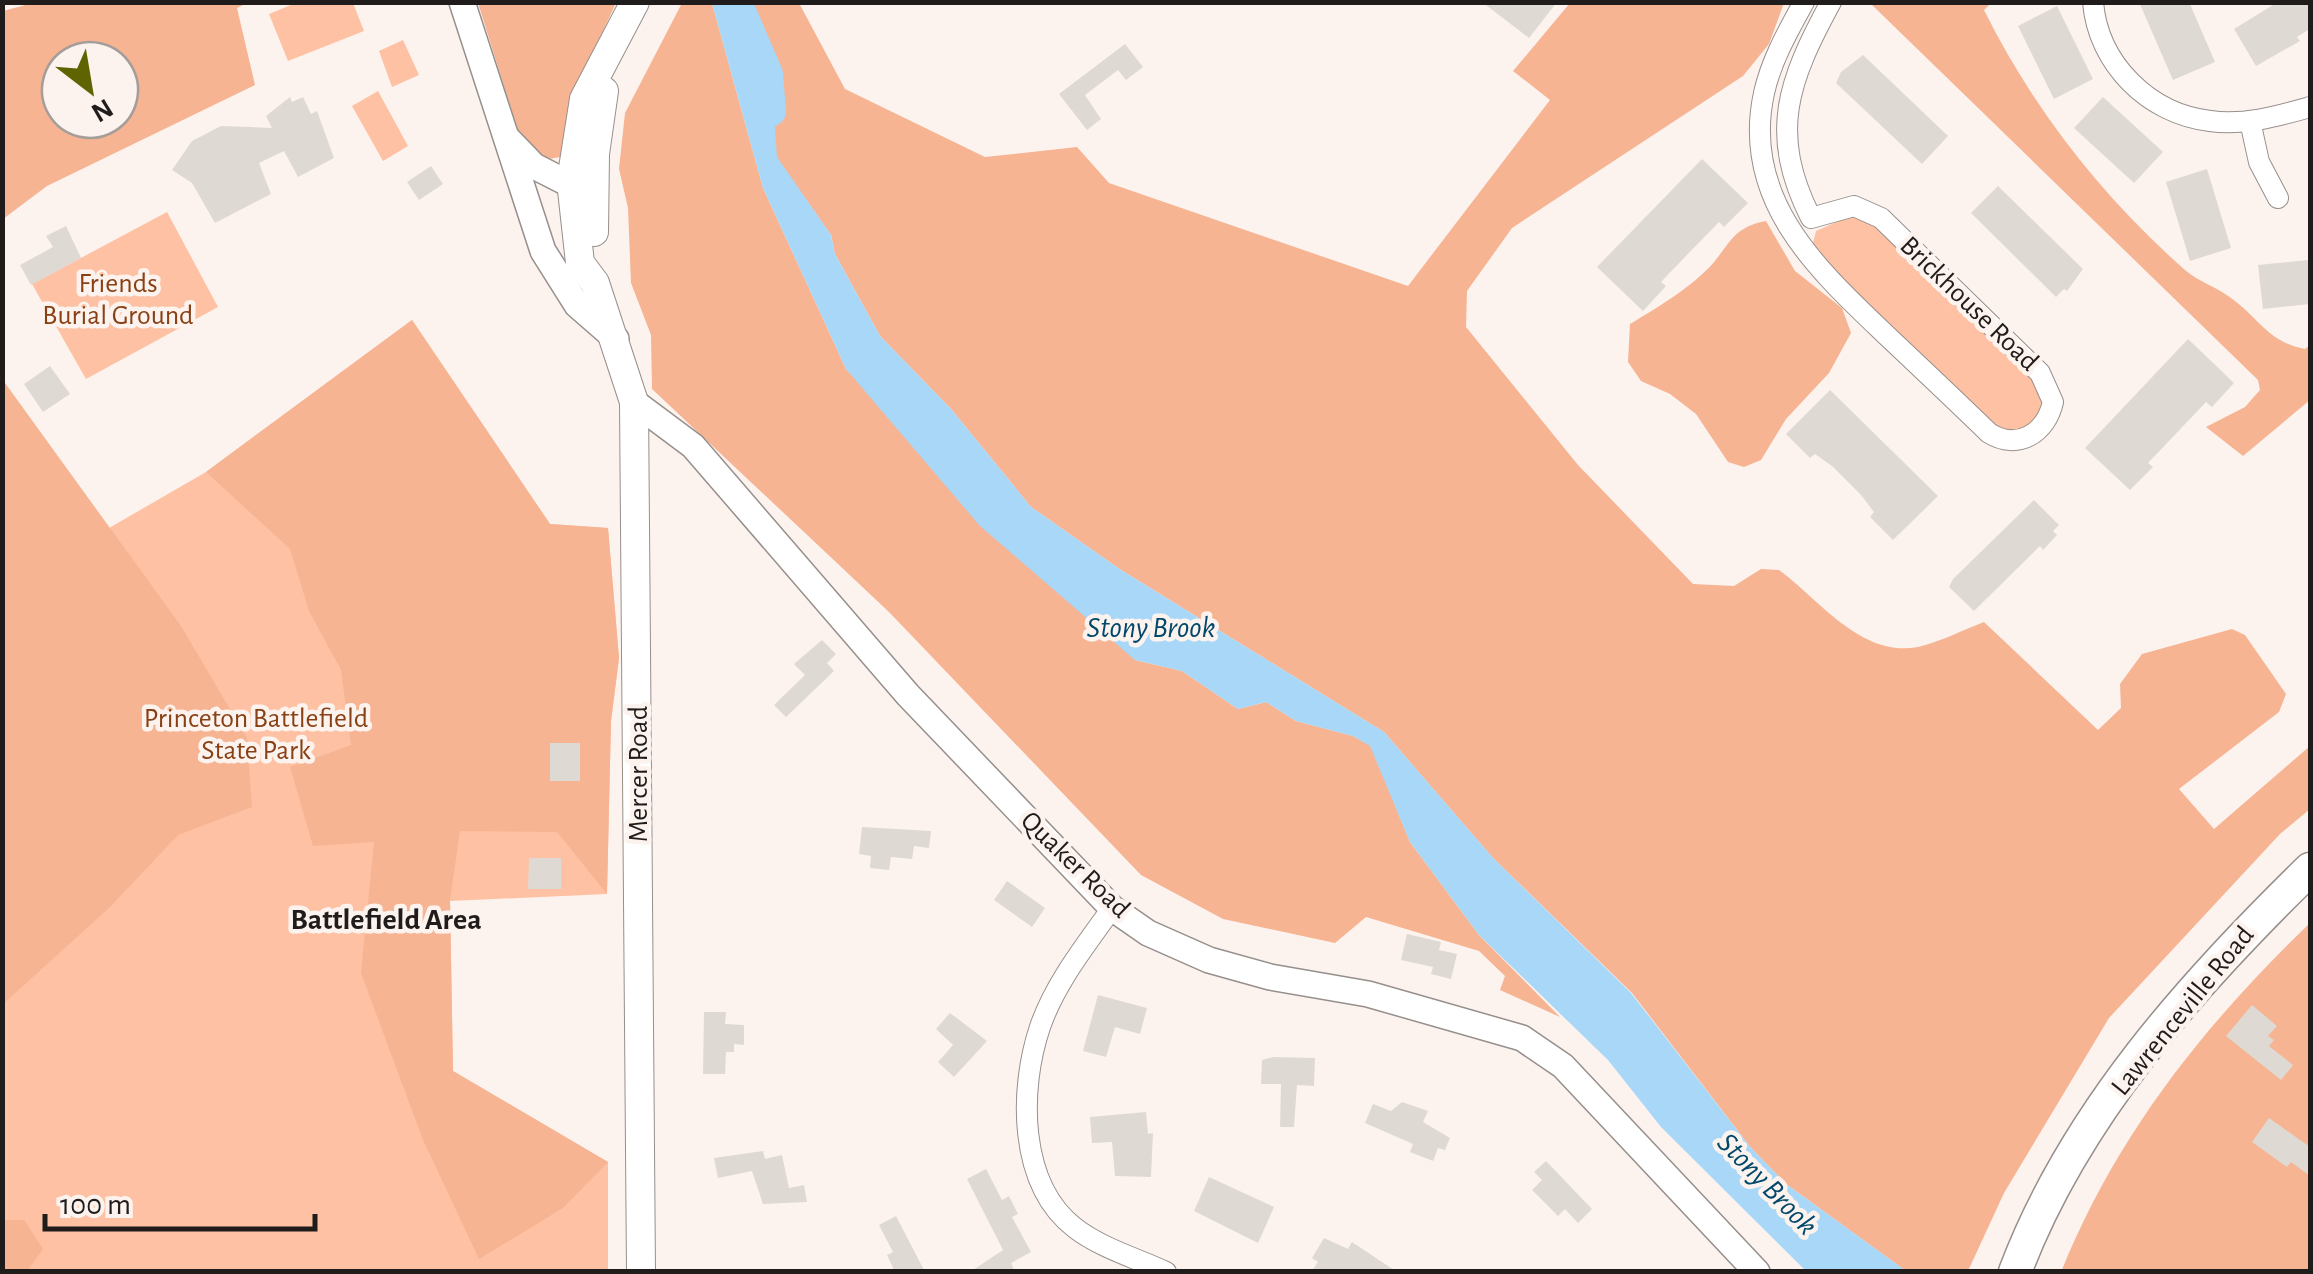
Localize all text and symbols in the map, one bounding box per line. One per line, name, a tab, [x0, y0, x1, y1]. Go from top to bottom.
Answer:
north arrow	[40, 40, 140, 140]
text: N	[86, 93, 117, 127]
street label: Brickhouse Road	[1894, 231, 2044, 377]
park label: Friends Burial Ground	[42, 270, 194, 330]
water label: Stony Brook	[1087, 613, 1216, 643]
park label: Princeton Battlefield State Park	[144, 705, 368, 765]
street label: Mercer Road	[625, 706, 653, 842]
street label: Quaker Road	[1015, 806, 1135, 924]
district label: Battlefield Area	[290, 905, 482, 935]
street label: Lawrenceville Road	[2106, 921, 2260, 1101]
water label: Stony Brook	[1711, 1127, 1823, 1241]
scale bar	[45, 1169, 315, 1231]
text: 100 m	[60, 1190, 131, 1220]

